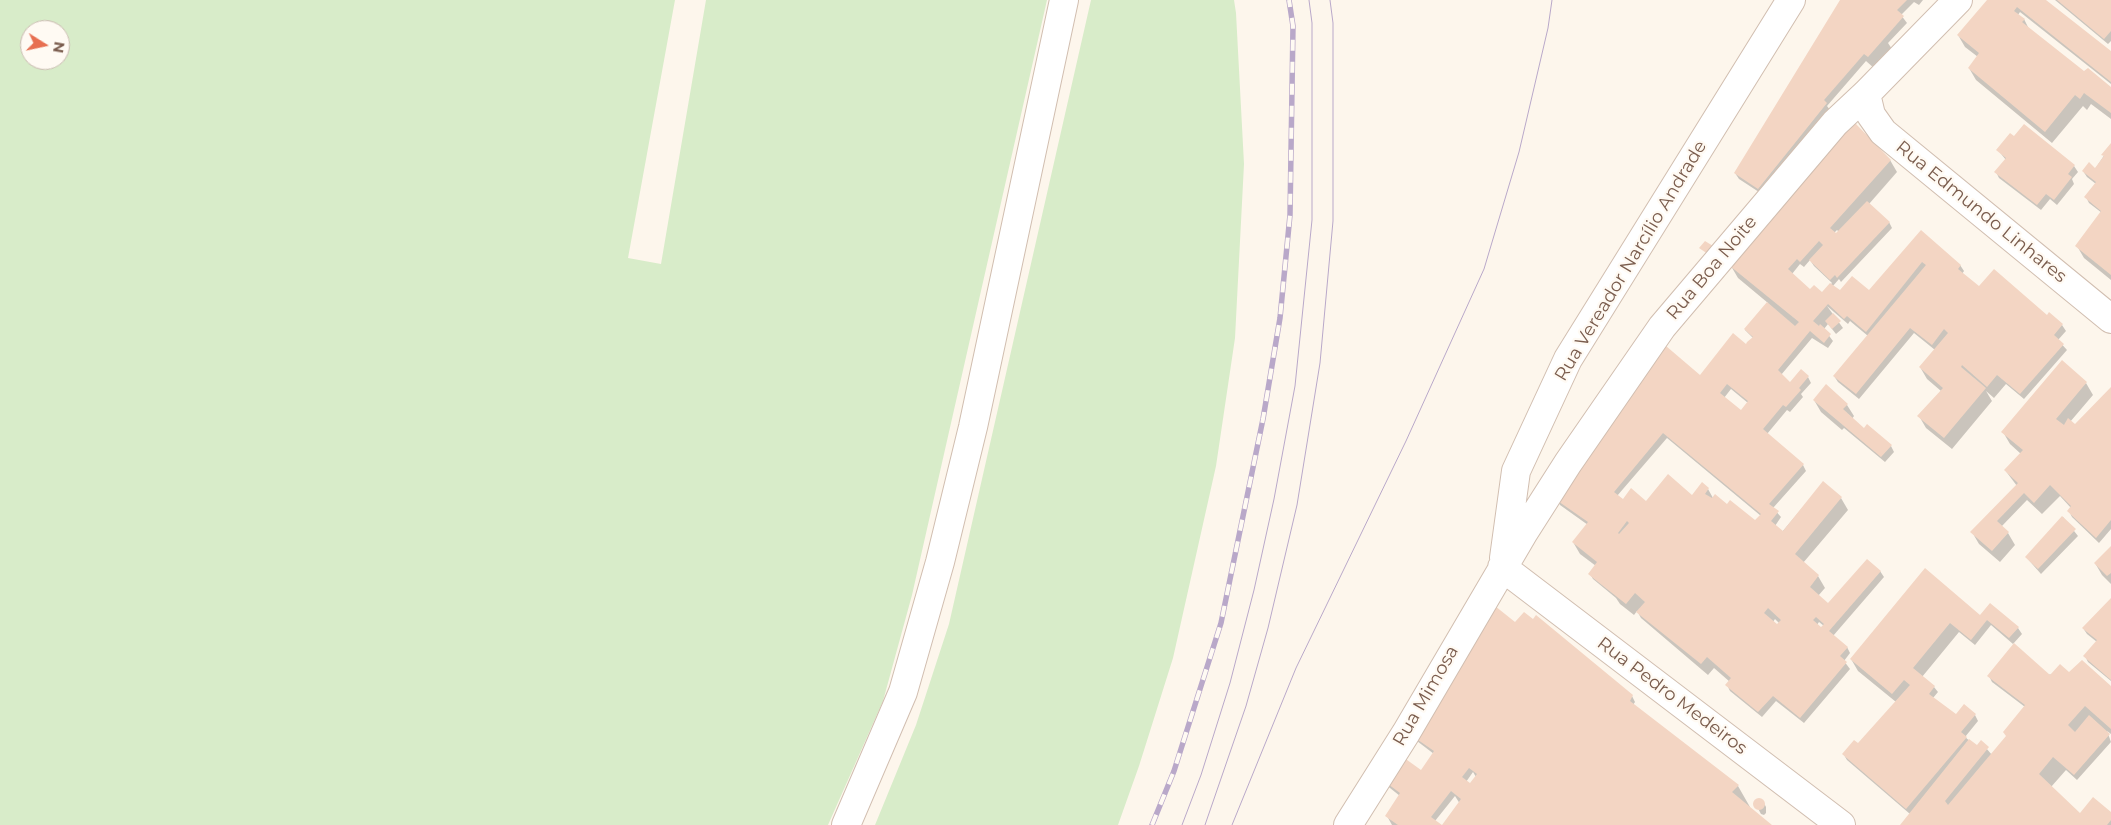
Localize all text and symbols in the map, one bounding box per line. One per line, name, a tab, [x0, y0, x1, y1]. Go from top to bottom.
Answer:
north arrow	[20, 20, 70, 70]
text: N	[49, 40, 69, 55]
street label: Rua Vereador Narcílio Andrade	[1550, 137, 1712, 385]
street label: Rua Edmundo Linhares	[1891, 137, 2071, 287]
street label: Rua Boa Noite	[1662, 212, 1762, 324]
street label: Rua Pedro Medeiros	[1593, 633, 1751, 759]
street label: Rua Mimosa	[1389, 642, 1463, 750]

